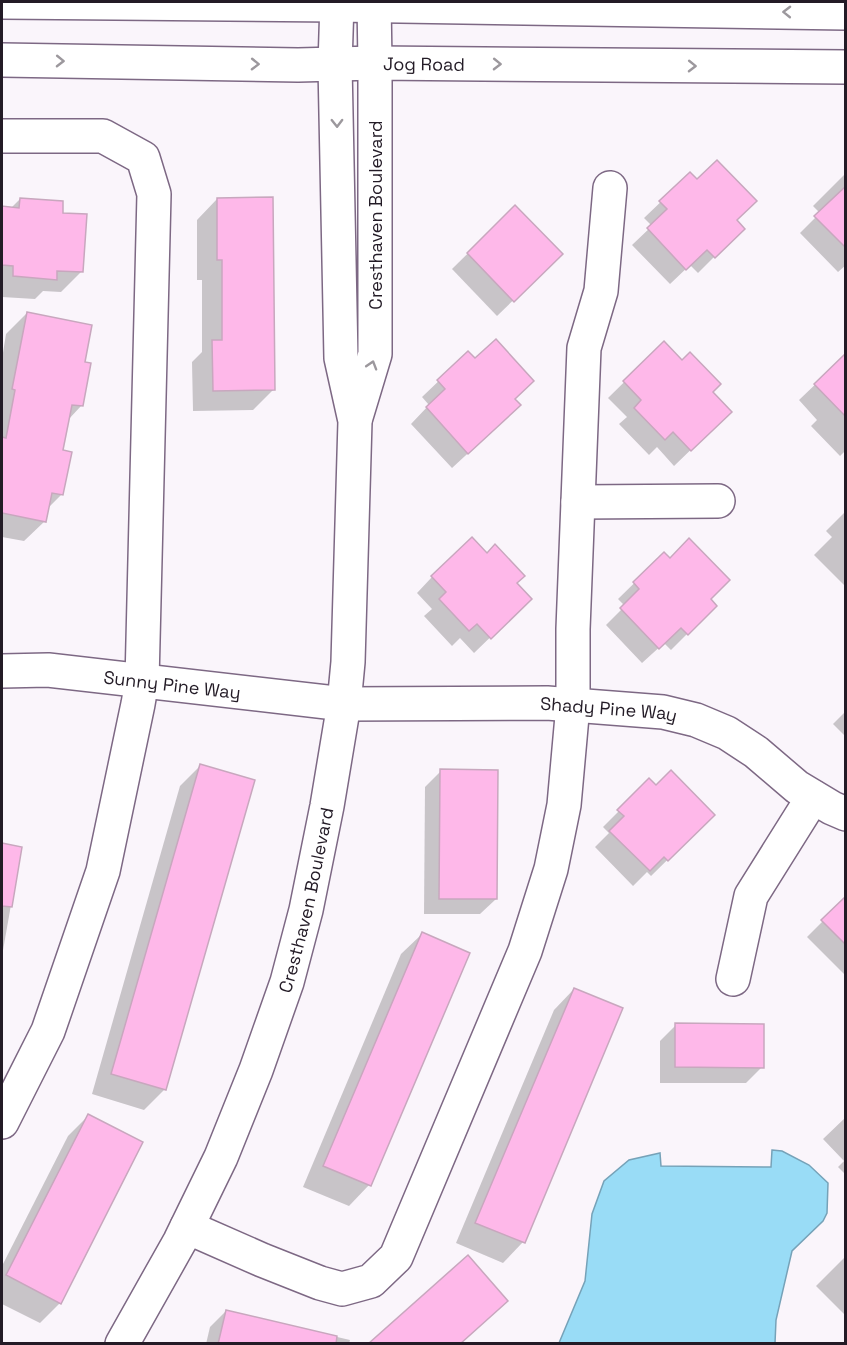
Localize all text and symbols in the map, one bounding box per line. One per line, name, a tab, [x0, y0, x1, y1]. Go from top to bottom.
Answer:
one-way arrow	[783, 6, 792, 18]
street label: Jog Road	[383, 52, 465, 75]
one-way arrow	[55, 55, 64, 67]
one-way arrow	[250, 58, 259, 70]
one-way arrow	[492, 58, 501, 70]
one-way arrow	[687, 60, 696, 72]
one-way arrow	[330, 119, 343, 128]
street label: Cresthaven Boulevard	[364, 120, 387, 310]
one-way arrow	[365, 360, 377, 371]
street label: Sunny Pine Way	[102, 665, 242, 704]
street label: Shady Pine Way	[540, 691, 680, 727]
street label: Cresthaven Boulevard	[273, 805, 338, 996]

